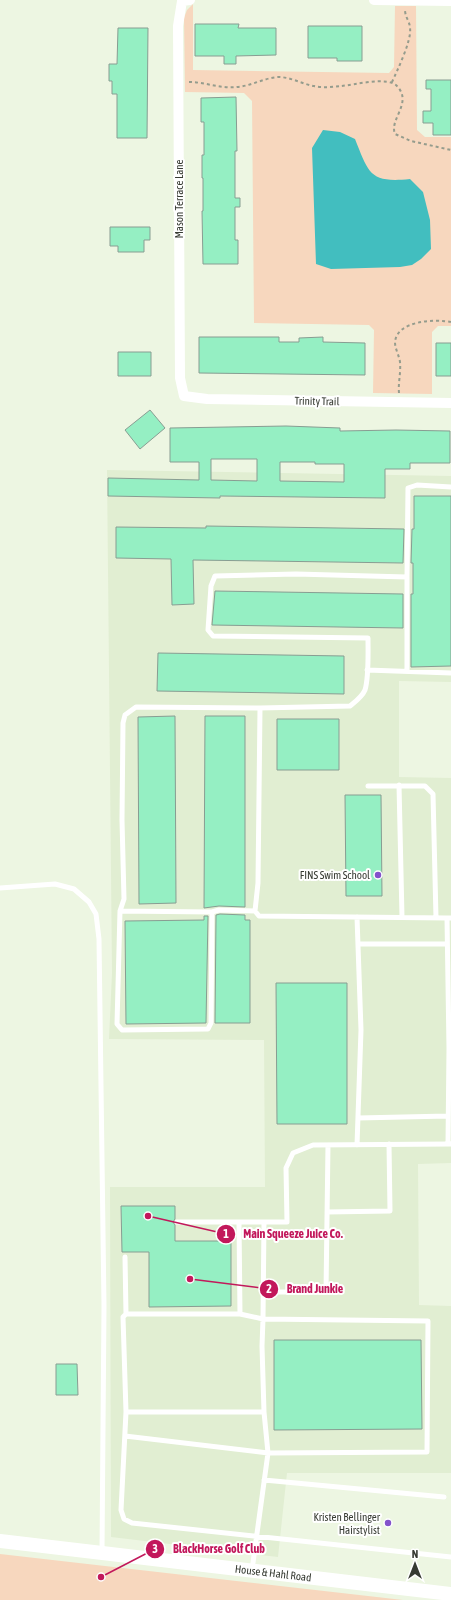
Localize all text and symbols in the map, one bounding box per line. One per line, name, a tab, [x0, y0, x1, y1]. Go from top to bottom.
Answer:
street label: Mason Terrace Lane	[173, 159, 185, 239]
street label: Trinity Trail	[295, 395, 340, 407]
place label: FINS Swim School	[300, 869, 370, 881]
marker: FINS Swim School	[373, 870, 383, 880]
callout: Main Squeeze Juice Co.	[216, 1222, 351, 1246]
text: 1	[223, 1227, 229, 1241]
text: Main Squeeze Juice Co.	[243, 1227, 343, 1241]
callout: Brand Junkie	[259, 1277, 351, 1301]
text: 2	[266, 1282, 272, 1296]
text: Brand Junkie	[287, 1282, 344, 1296]
place label: Kristen Bellinger Hairstylist	[313, 1511, 381, 1536]
marker: Kristen Bellinger Hairstylist	[383, 1518, 393, 1528]
callout: BlackHorse Golf Club	[145, 1537, 273, 1561]
text: 3	[152, 1542, 158, 1556]
text: BlackHorse Golf Club	[173, 1542, 265, 1556]
north arrow	[395, 1544, 435, 1584]
text: N	[412, 1548, 418, 1560]
street label: House & Hahl Road	[234, 1563, 312, 1584]

